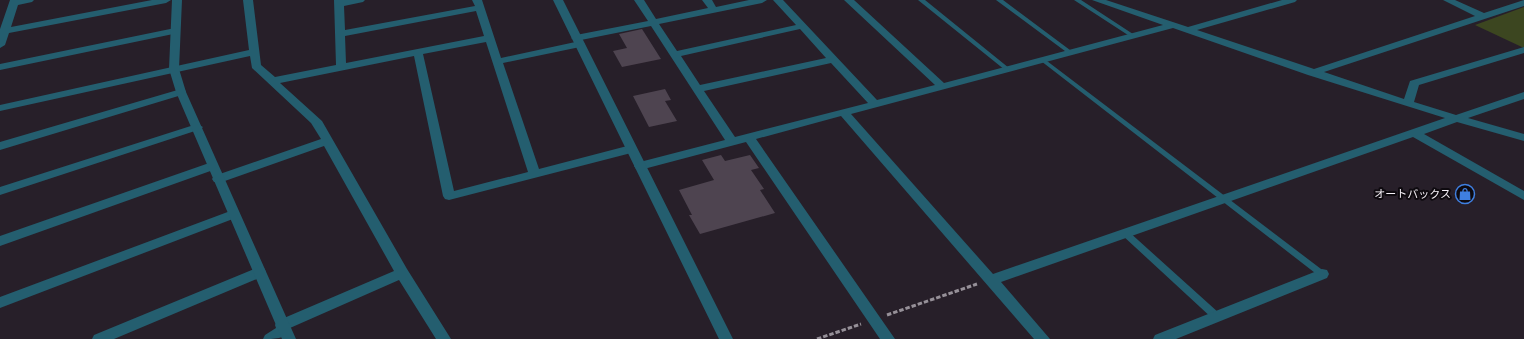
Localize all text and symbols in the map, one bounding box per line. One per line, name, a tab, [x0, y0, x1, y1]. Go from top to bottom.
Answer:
shop icon: オートバックス	[1454, 183, 1476, 205]
place label: オートバックス	[1374, 187, 1451, 201]

